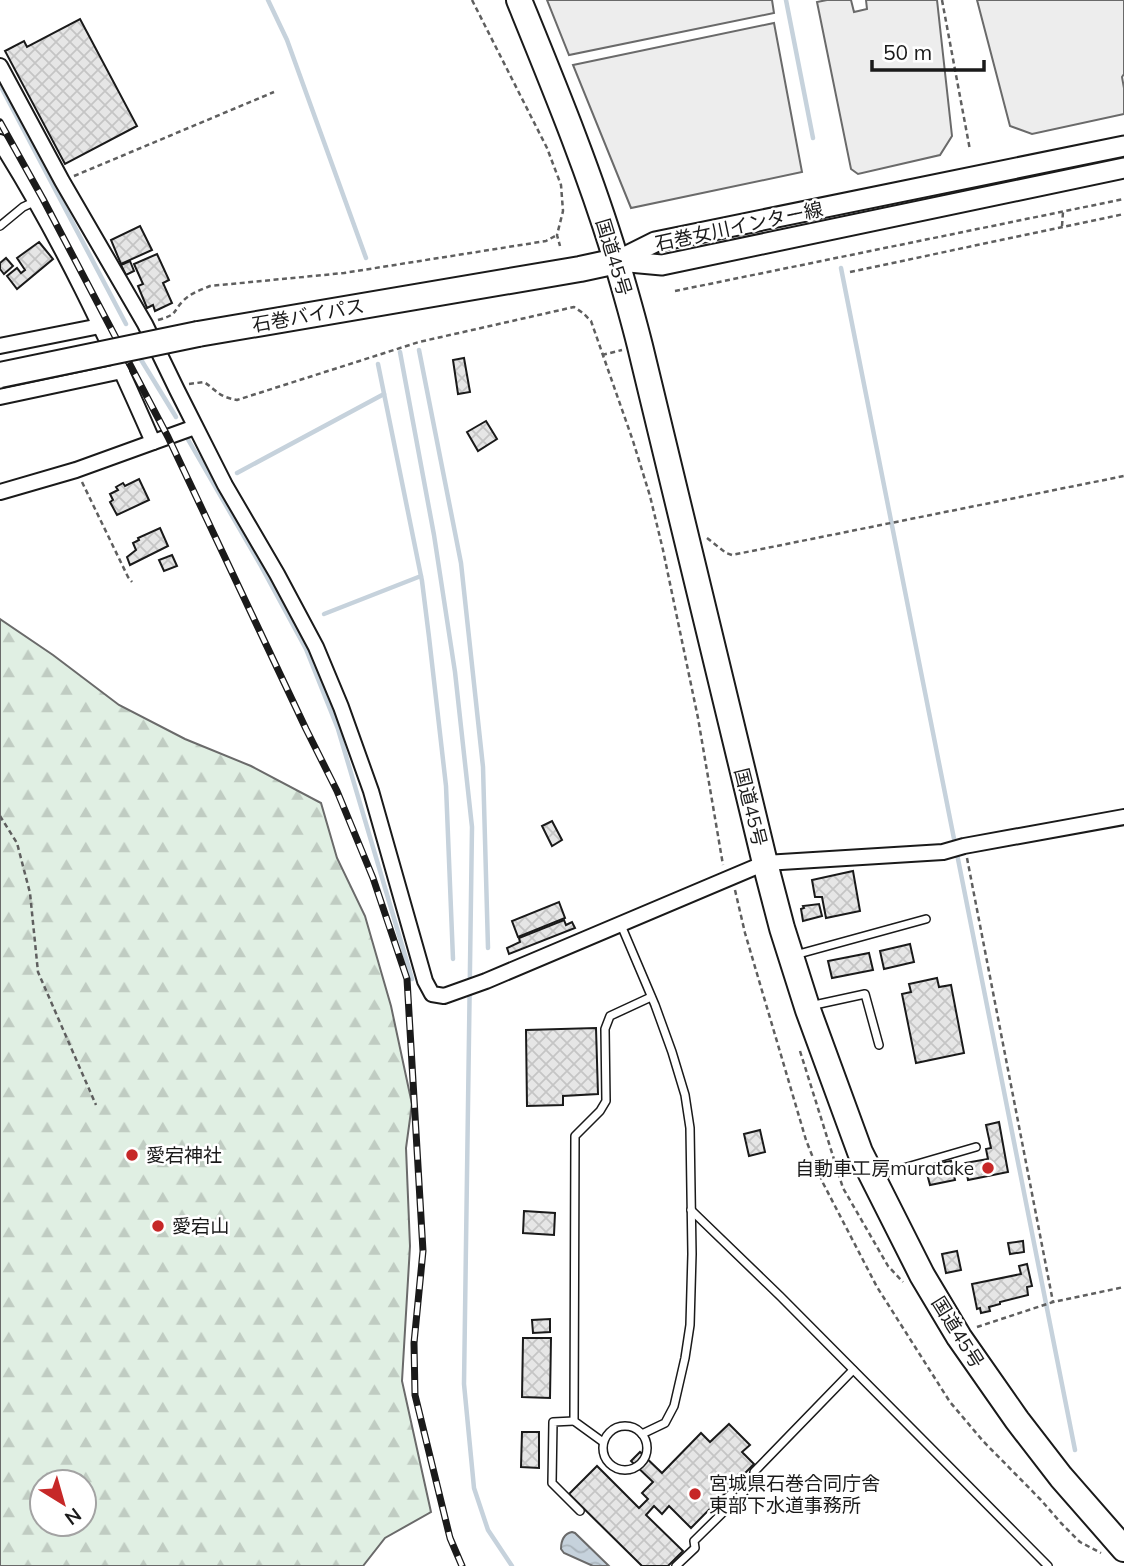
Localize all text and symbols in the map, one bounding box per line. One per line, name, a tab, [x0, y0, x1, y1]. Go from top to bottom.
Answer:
scale bar	[872, 28, 984, 72]
text: 50 m	[883, 39, 932, 65]
street label: 石巻女川インター線	[653, 196, 825, 256]
street label: 国道45号	[591, 215, 637, 299]
street label: 石巻バイパス	[250, 293, 366, 337]
street label: 国道45号	[730, 765, 772, 849]
place label: 愛宕神社	[146, 1143, 222, 1167]
marker: 愛宕神社	[124, 1147, 140, 1163]
place label: 自動車工房muratake	[795, 1156, 974, 1180]
marker: 自動車工房muratake	[980, 1160, 996, 1176]
place label: 愛宕山	[172, 1214, 229, 1238]
marker: 愛宕山	[150, 1218, 166, 1234]
street label: 国道45号	[927, 1292, 989, 1372]
north arrow	[28, 1468, 98, 1538]
place label: 宮城県石巻合同庁舎 東部下水道事務所	[709, 1471, 880, 1517]
marker: 宮城県石巻合同庁舎 東部下水道事務所	[687, 1486, 703, 1502]
text: N	[60, 1503, 86, 1530]

